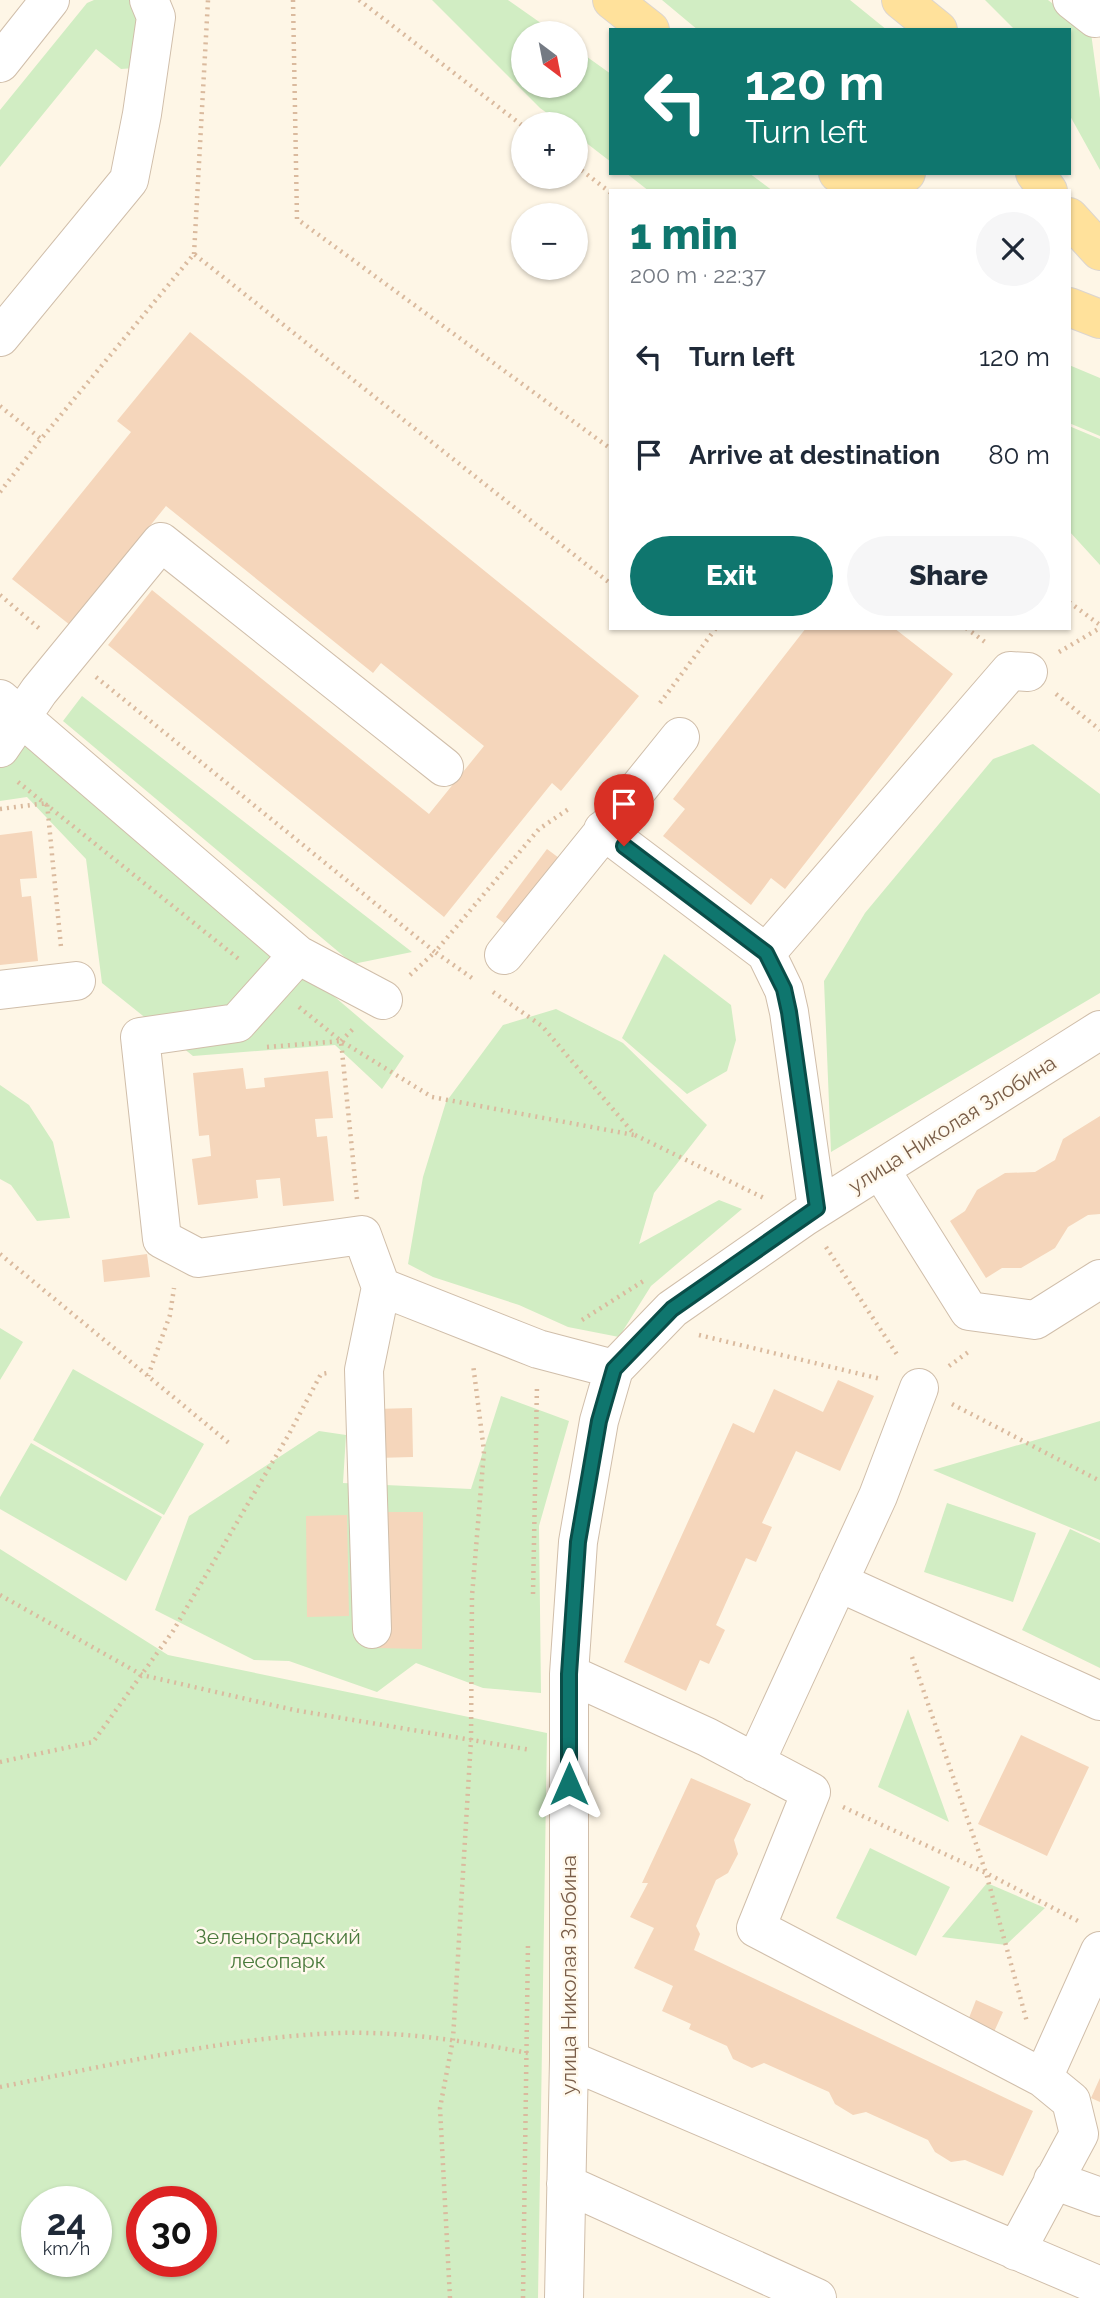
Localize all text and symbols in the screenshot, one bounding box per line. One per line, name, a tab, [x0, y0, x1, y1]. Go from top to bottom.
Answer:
north arrow	[511, 21, 588, 98]
map controls	[511, 21, 588, 280]
text: 120 m	[745, 54, 884, 111]
icon: left	[630, 56, 721, 147]
button: +	[511, 112, 588, 189]
text: Turn left	[745, 113, 867, 150]
button: −	[511, 203, 588, 280]
text: 1 min	[630, 210, 738, 259]
button: close	[976, 212, 1050, 286]
text: 200 m · 22:37	[630, 261, 766, 288]
icon: left	[630, 338, 668, 376]
text: Turn left	[689, 342, 795, 372]
text: 120 m	[979, 342, 1050, 372]
icon: arrive	[630, 436, 668, 474]
text: Arrive at destination	[689, 440, 940, 470]
text: 80 m	[988, 440, 1050, 470]
button: Exit	[630, 536, 833, 616]
button: Share	[847, 536, 1050, 616]
pin	[594, 774, 654, 846]
icon: arrive	[605, 785, 643, 823]
street label: улица Николая Злобина	[844, 1050, 1060, 1198]
position arrow	[532, 1747, 606, 1821]
street label: улица Николая Злобина	[556, 1855, 581, 2095]
park label: Зеленоградский лесопарк	[195, 1924, 361, 1973]
speed limit sign: 30	[126, 2186, 217, 2277]
text: 24	[47, 2202, 86, 2243]
text: km/h	[43, 2238, 90, 2259]

